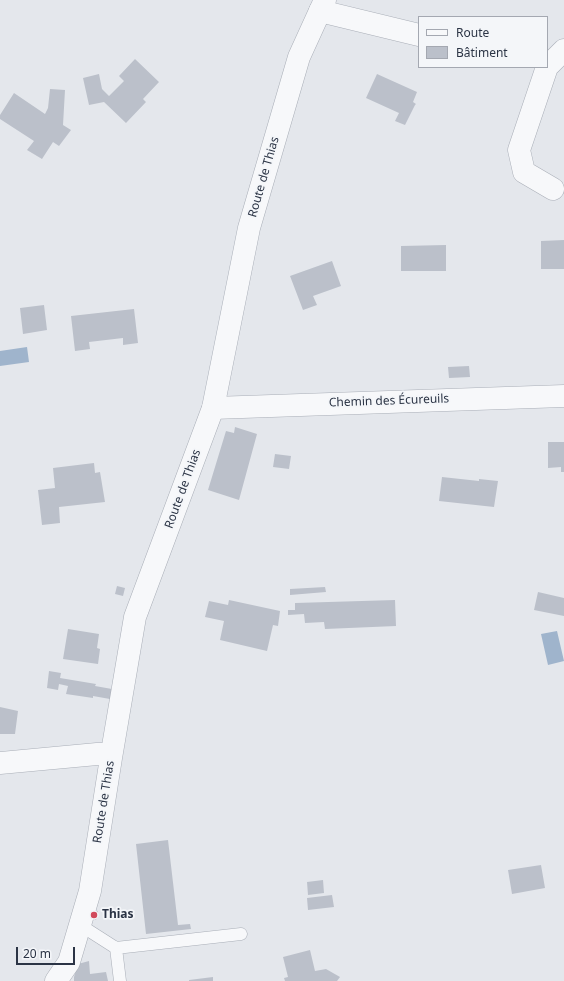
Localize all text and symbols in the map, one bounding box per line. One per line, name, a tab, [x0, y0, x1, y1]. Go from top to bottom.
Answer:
legend	[418, 16, 548, 68]
text: Route	[456, 24, 489, 41]
text: Bâtiment	[456, 44, 508, 61]
street label: Route de Thias	[246, 135, 282, 219]
street label: Chemin des Écureuils	[329, 392, 449, 410]
street label: Route de Thias	[162, 447, 204, 531]
street label: Route de Thias	[90, 760, 118, 844]
place label: Thias	[102, 908, 134, 922]
marker: Thias	[89, 910, 99, 920]
scale bar	[18, 939, 77, 965]
text: 20 m	[23, 945, 51, 962]

